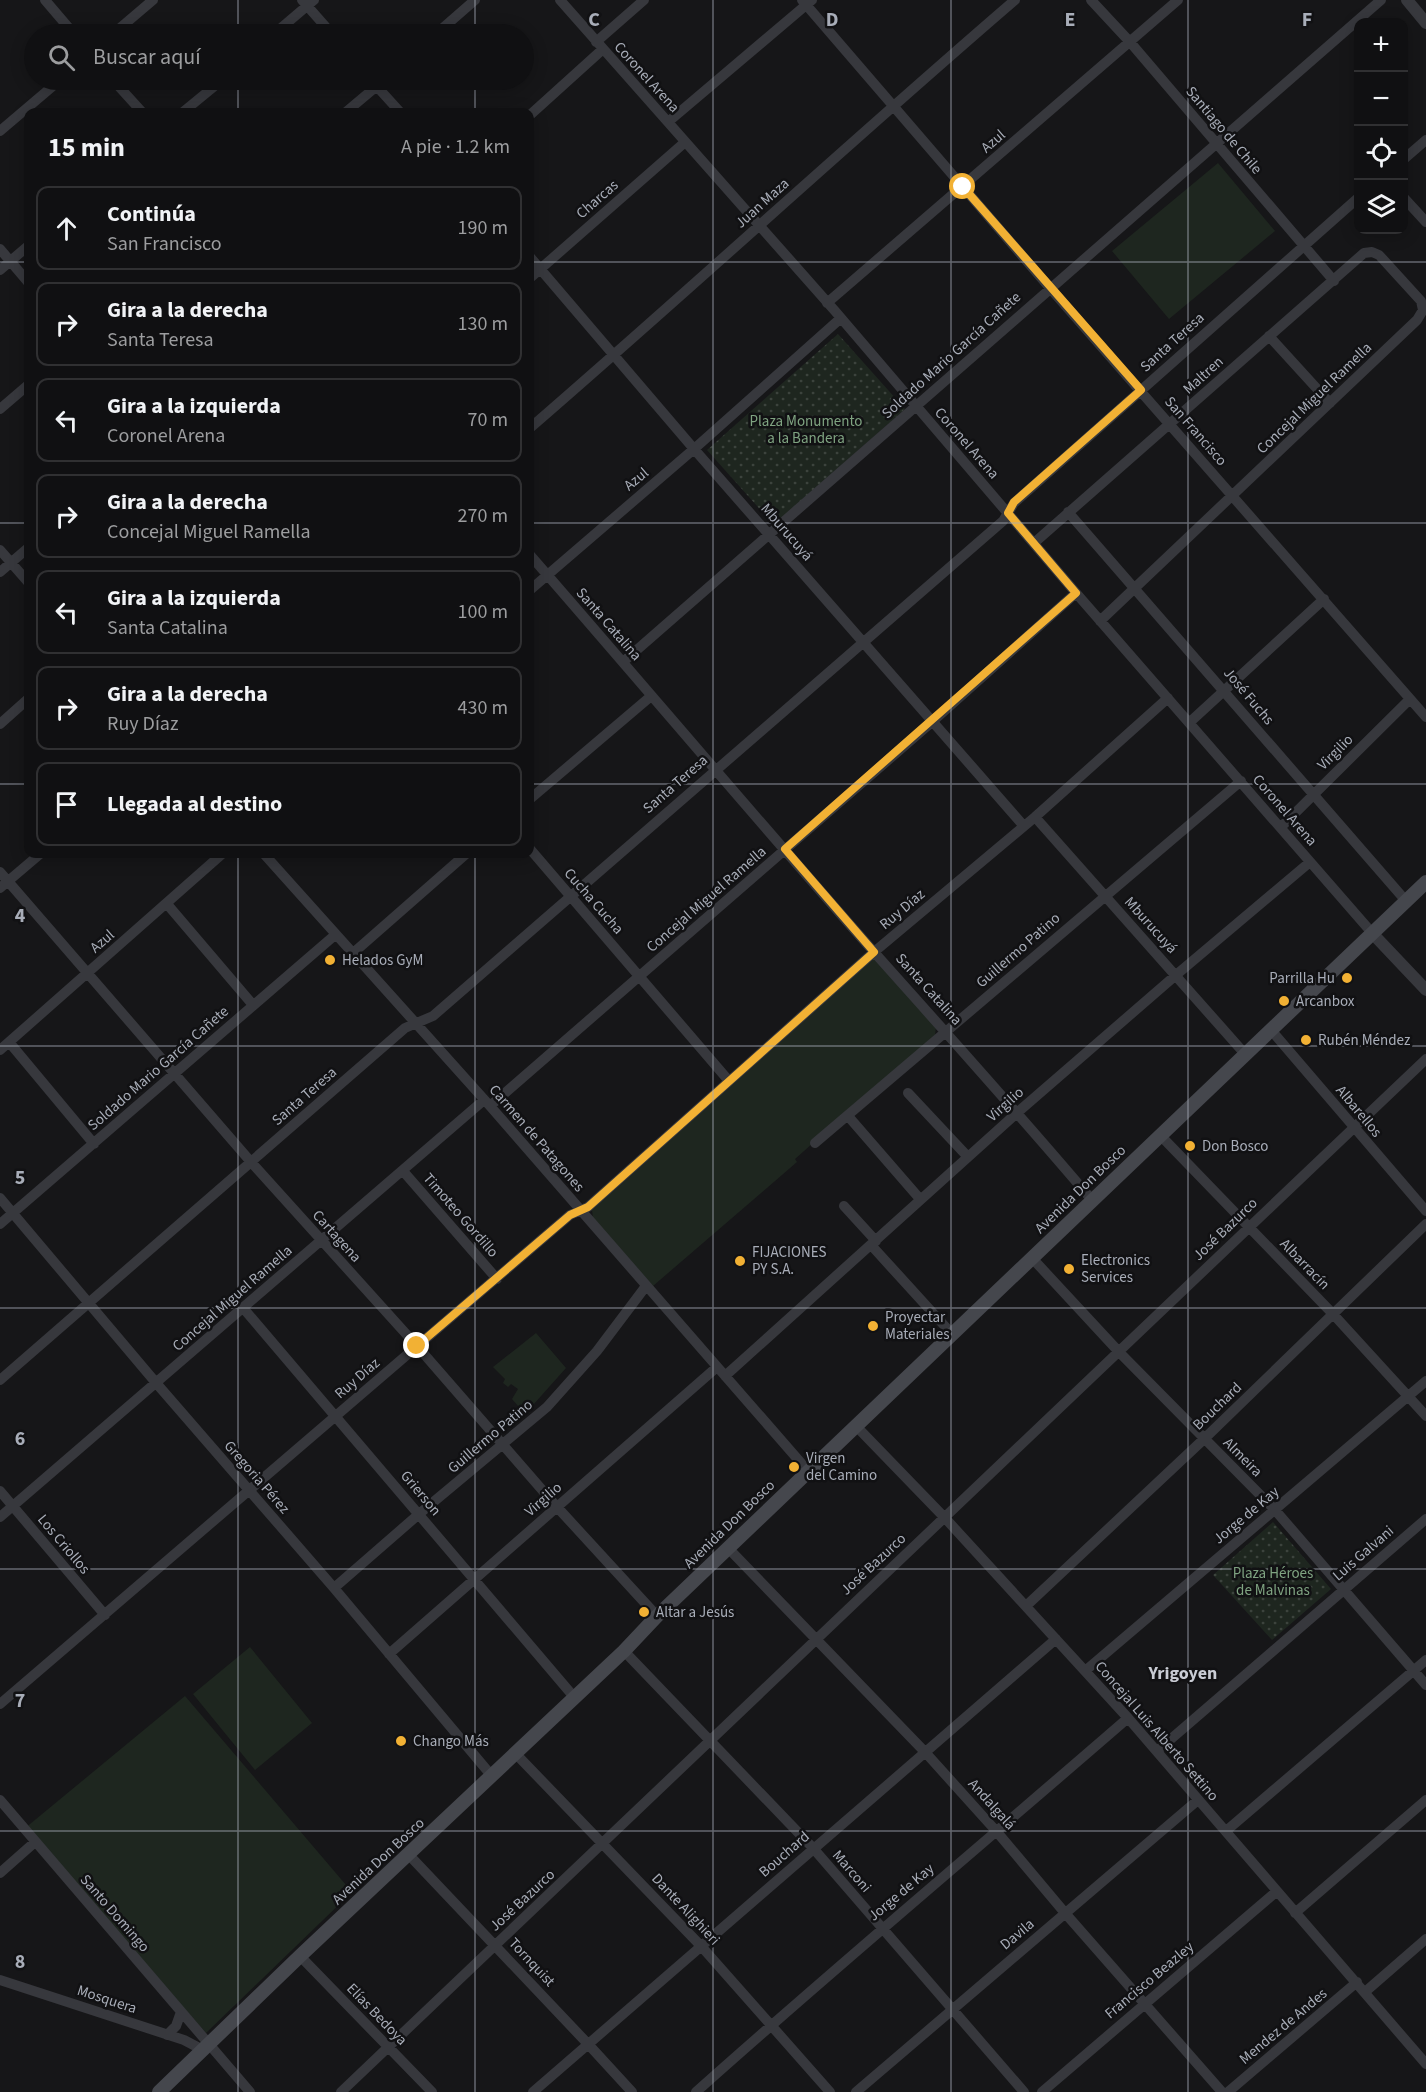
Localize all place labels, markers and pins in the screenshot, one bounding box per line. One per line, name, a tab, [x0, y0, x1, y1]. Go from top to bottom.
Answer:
place label: Helados GyM	[342, 950, 423, 971]
marker: Helados GyM	[323, 953, 337, 967]
place label: Parrilla Hu	[1269, 968, 1335, 989]
marker: Parrilla Hu	[1340, 971, 1354, 985]
place label: Arcanbox	[1296, 991, 1355, 1012]
marker: Arcanbox	[1277, 994, 1291, 1008]
place label: Rubén Méndez	[1318, 1030, 1410, 1051]
marker: Rubén Méndez	[1299, 1033, 1313, 1047]
place label: Don Bosco	[1202, 1136, 1268, 1157]
marker: Don Bosco	[1183, 1139, 1197, 1153]
place label: FIJACIONES PY S.A.	[752, 1242, 827, 1280]
place label: Electronics Services	[1081, 1250, 1150, 1288]
marker: FIJACIONES PY S.A.	[733, 1254, 747, 1268]
marker: Electronics Services	[1062, 1262, 1076, 1276]
place label: Proyectar Materiales	[885, 1307, 950, 1345]
marker: Proyectar Materiales	[866, 1319, 880, 1333]
place label: Virgen del Camino	[806, 1448, 877, 1486]
marker: Virgen del Camino	[787, 1460, 801, 1474]
place label: Altar a Jesús	[656, 1602, 734, 1623]
marker: Altar a Jesús	[637, 1605, 651, 1619]
place label: Chango Más	[413, 1731, 489, 1752]
marker: Chango Más	[394, 1734, 408, 1748]

